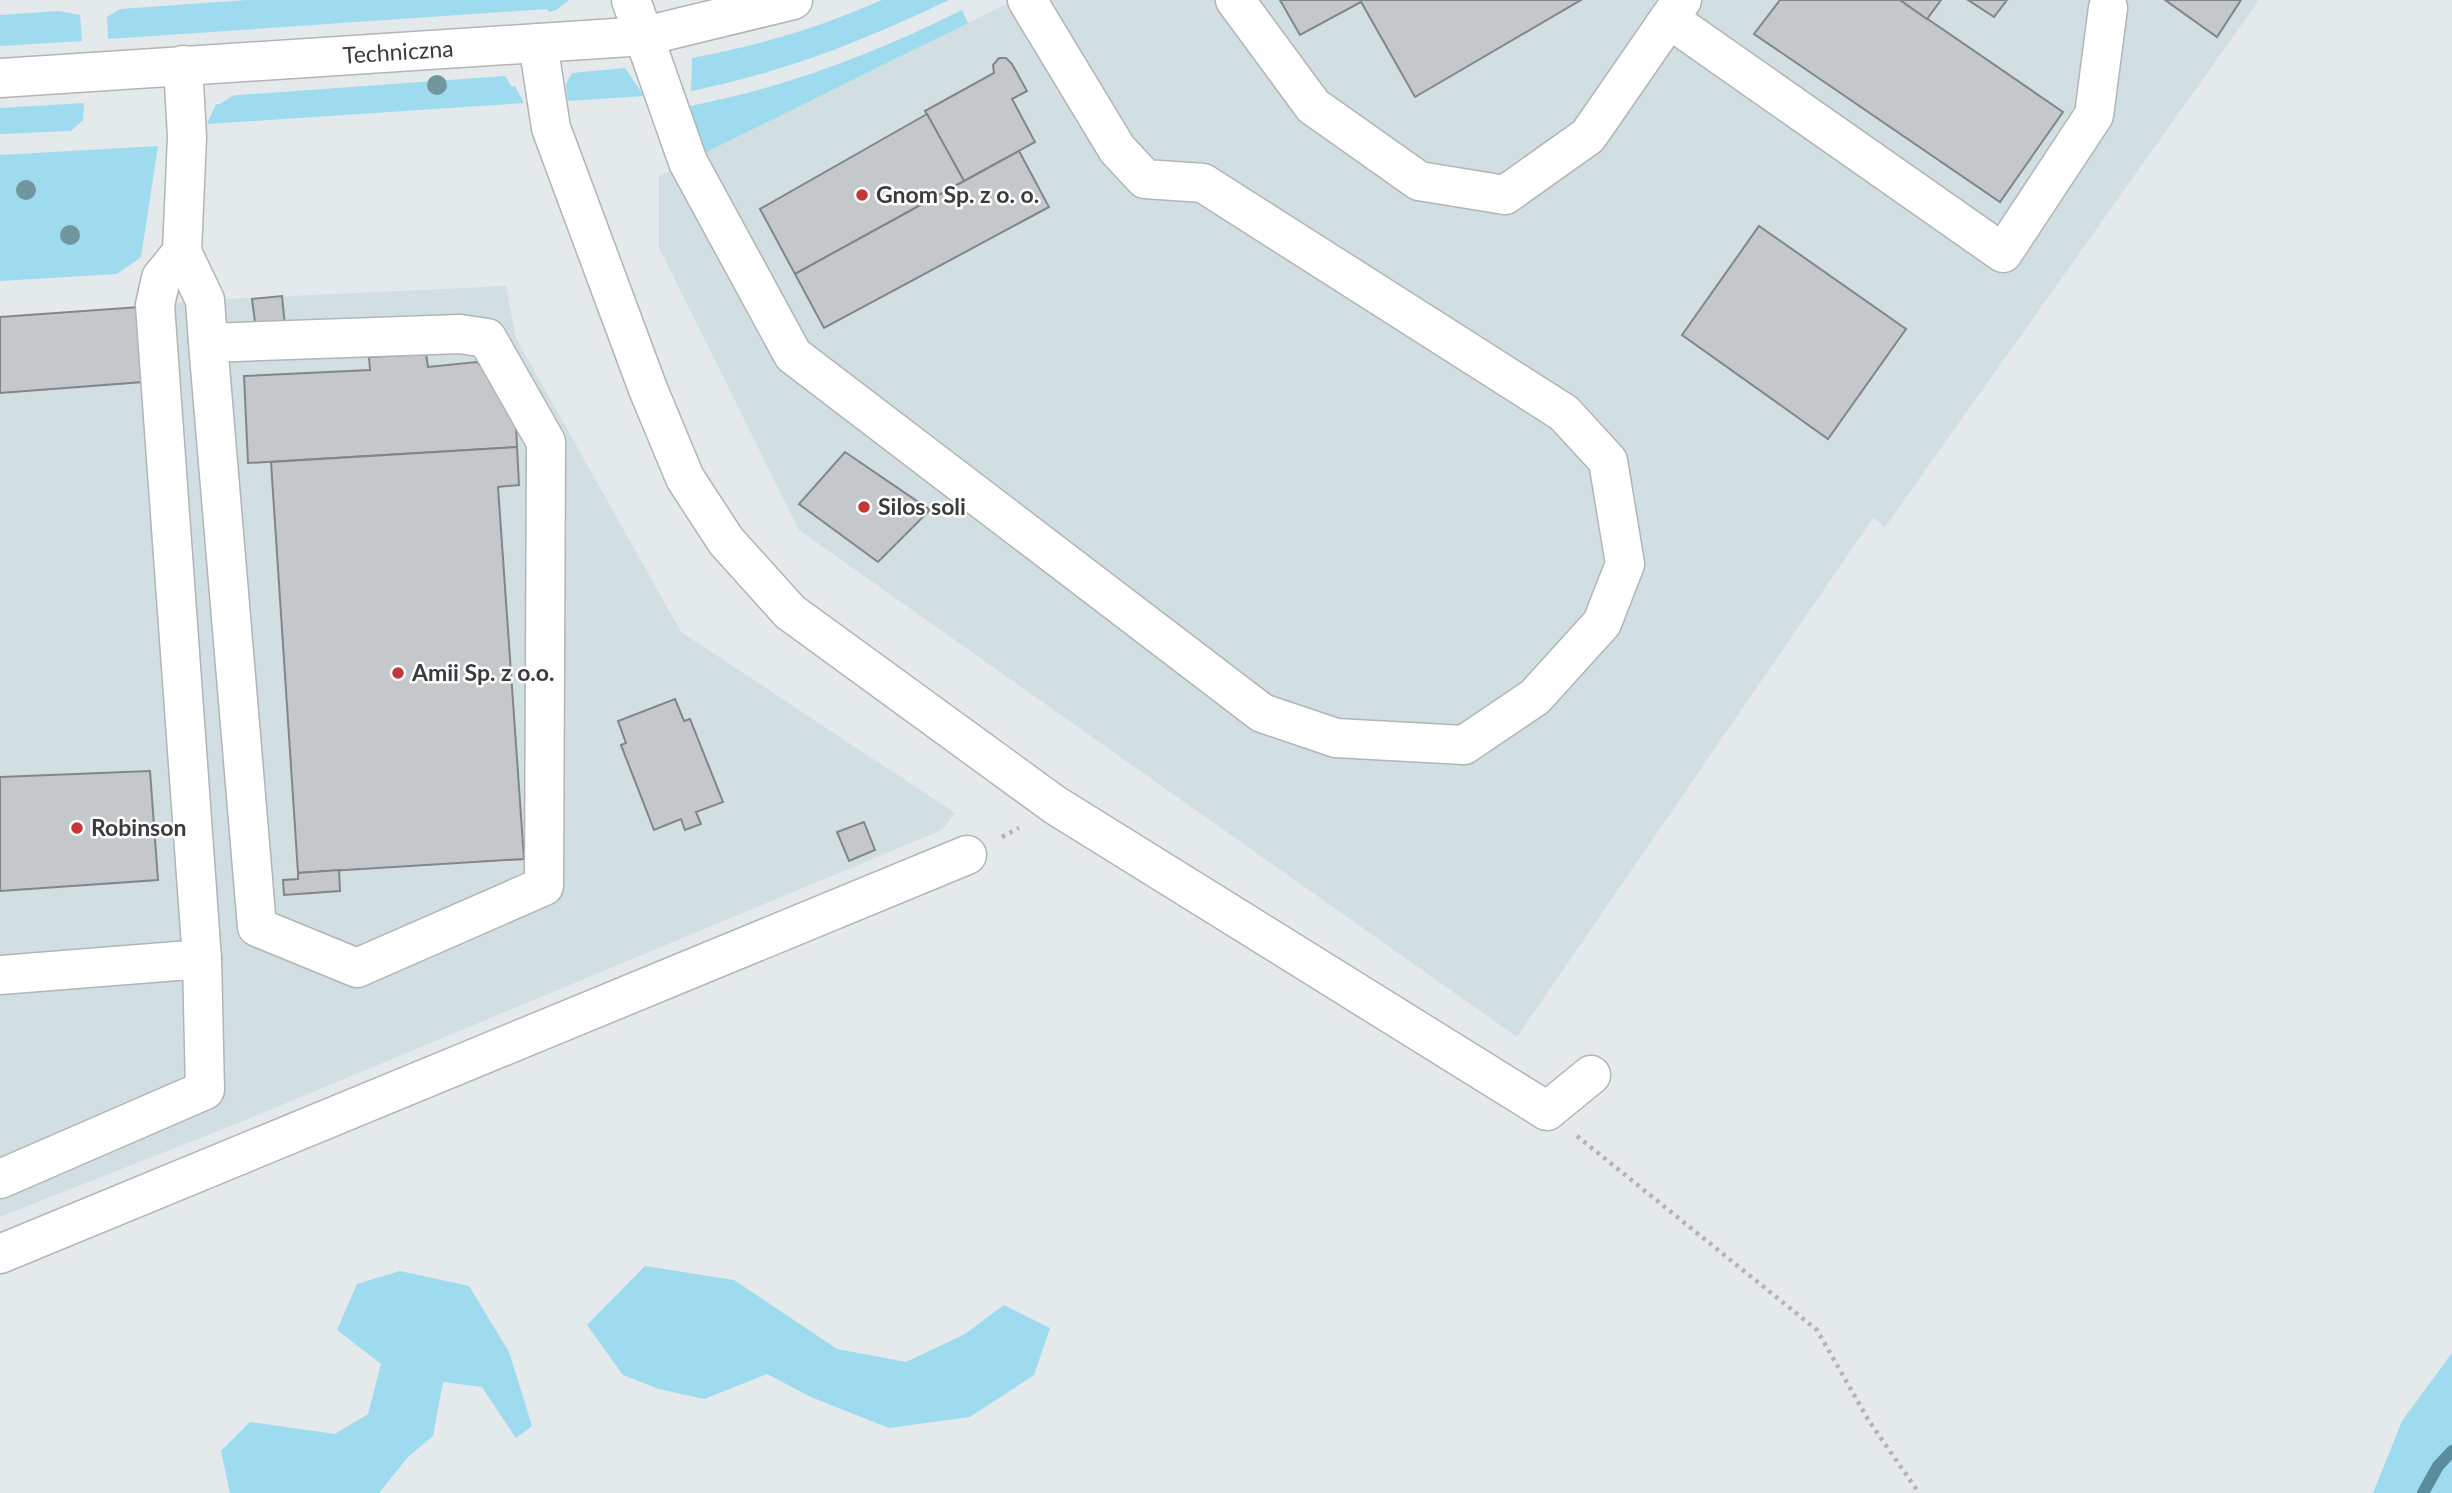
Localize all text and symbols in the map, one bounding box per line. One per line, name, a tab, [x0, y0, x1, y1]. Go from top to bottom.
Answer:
street label: Techniczna	[342, 34, 454, 69]
place label: Gnom Sp. z o. o.	[876, 180, 1039, 208]
marker: Gnom Sp. z o. o.	[854, 187, 870, 203]
place label: Silos soli	[878, 492, 966, 520]
marker: Silos soli	[856, 499, 872, 515]
place label: Amii Sp. z o.o.	[411, 658, 555, 686]
marker: Amii Sp. z o.o.	[390, 665, 406, 681]
place label: Robinson	[91, 813, 186, 841]
marker: Robinson	[69, 820, 85, 836]

